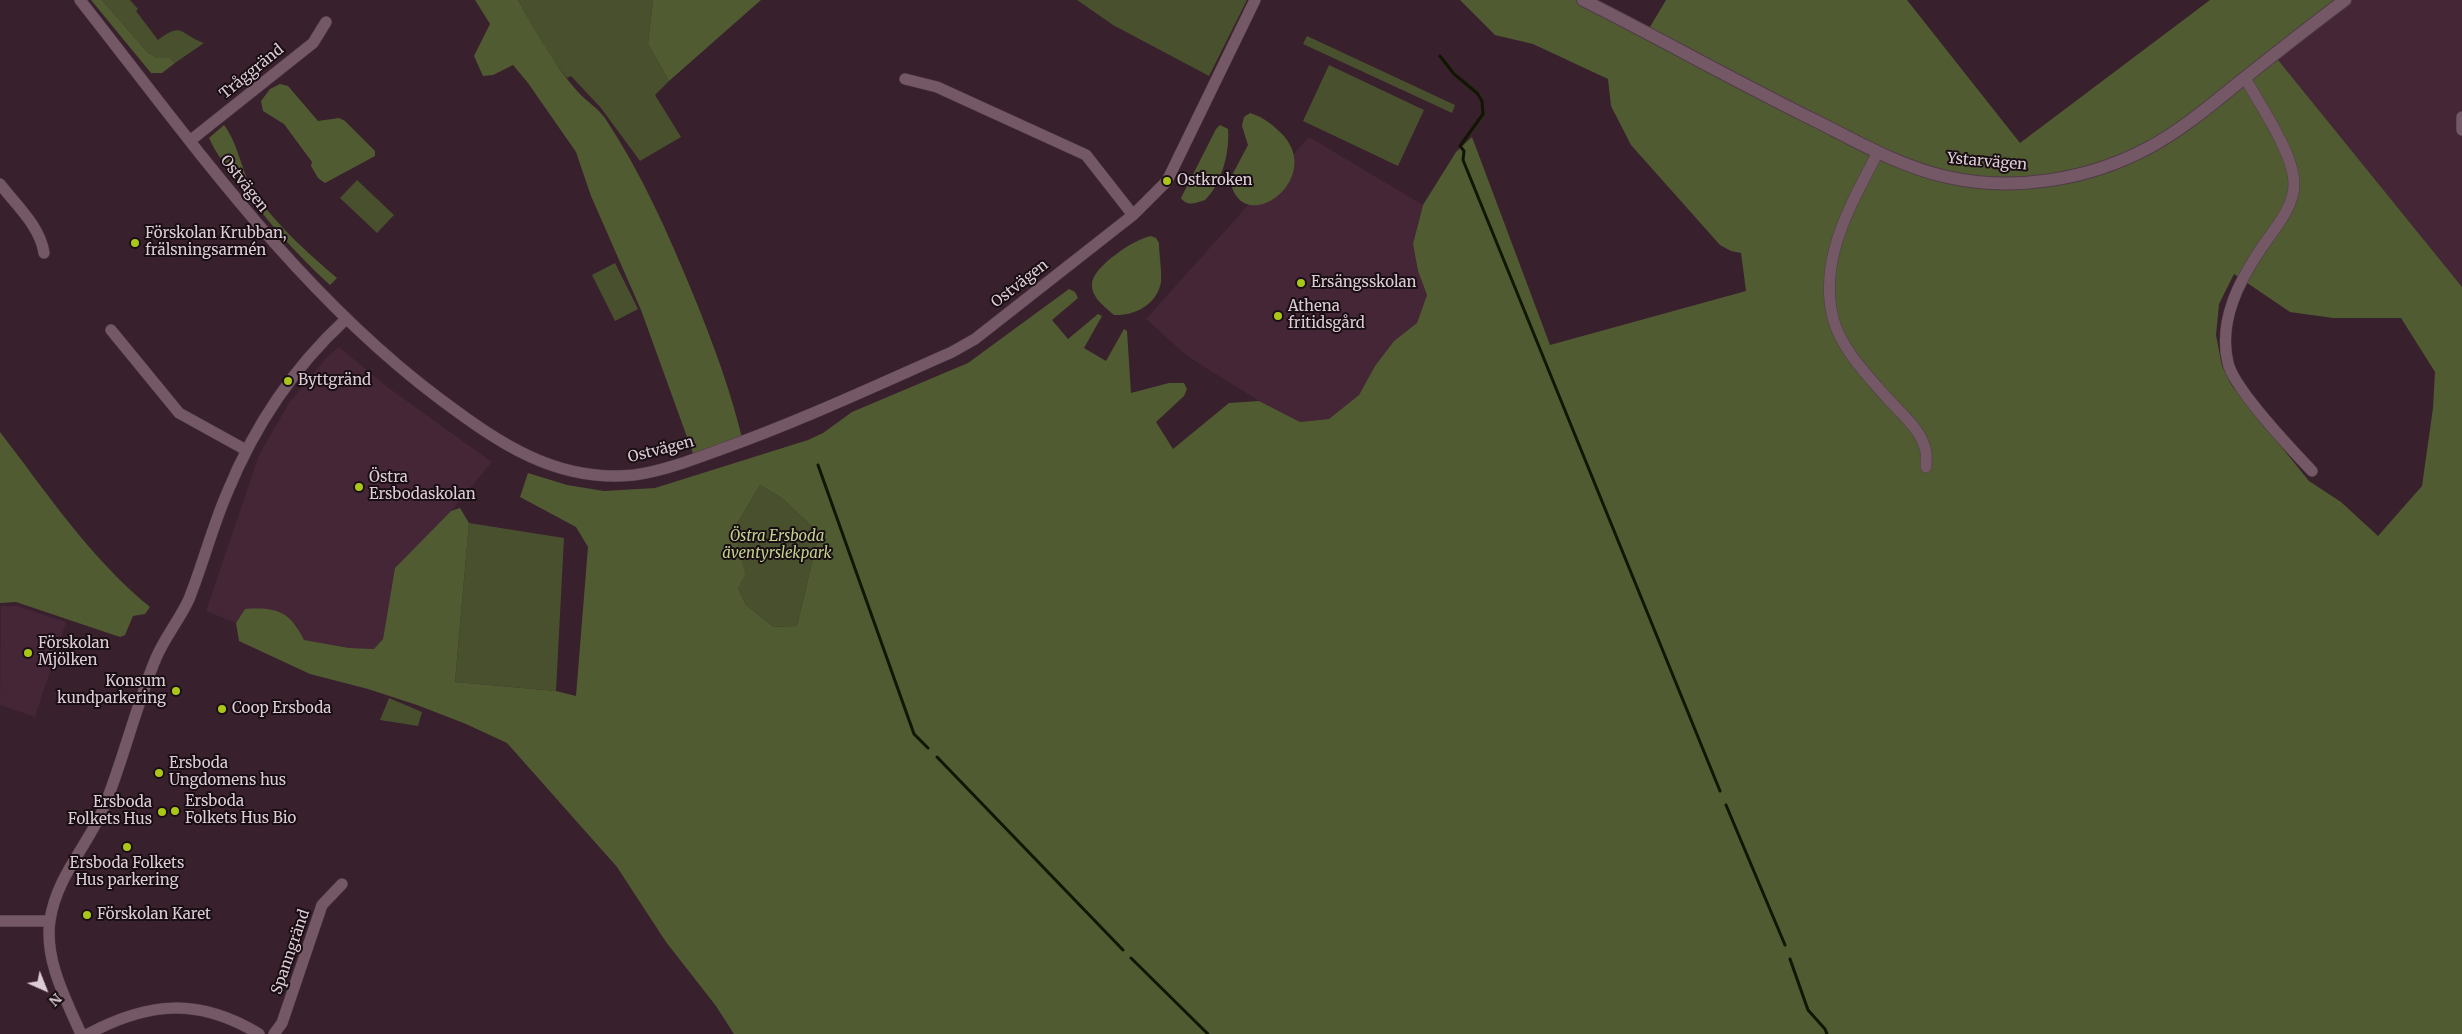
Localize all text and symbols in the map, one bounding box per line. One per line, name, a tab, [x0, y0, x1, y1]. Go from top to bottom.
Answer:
street label: Tråggränd	[216, 41, 288, 103]
street label: Ystarvägen	[1946, 150, 2028, 174]
street label: Ostvägen	[216, 152, 272, 216]
place label: Ostkroken	[1177, 172, 1252, 190]
marker: Ostkroken	[1161, 175, 1173, 187]
place label: Förskolan Krubban, frälsningsarmén	[145, 225, 287, 260]
marker: Förskolan Krubban, frälsningsarmén	[129, 237, 141, 249]
street label: Ostvägen	[988, 256, 1052, 312]
place label: Ersängsskolan	[1311, 274, 1416, 292]
marker: Ersängsskolan	[1295, 277, 1307, 289]
place label: Athena fritidsgård	[1288, 298, 1365, 333]
marker: Athena fritidsgård	[1272, 310, 1284, 322]
place label: Byttgränd	[298, 372, 371, 390]
marker: Byttgränd	[282, 375, 294, 387]
street label: Ostvägen	[626, 433, 696, 467]
place label: Östra Ersbodaskolan	[369, 469, 476, 504]
marker: Östra Ersbodaskolan	[353, 481, 365, 493]
park label: Östra Ersboda äventyrslekpark	[722, 528, 832, 563]
place label: Förskolan Mjölken	[38, 635, 110, 670]
marker: Förskolan Mjölken	[22, 647, 34, 659]
place label: Konsum kundparkering	[57, 673, 166, 708]
marker: Konsum kundparkering	[170, 685, 182, 697]
place label: Coop Ersboda	[232, 700, 331, 718]
marker: Coop Ersboda	[216, 703, 228, 715]
place label: Ersboda Ungdomens hus	[169, 755, 286, 790]
marker: Ersboda Ungdomens hus	[153, 767, 165, 779]
place label: Ersboda Folkets Hus Bio	[185, 793, 296, 828]
place label: Ersboda Folkets Hus	[68, 794, 152, 829]
marker: Ersboda Folkets Hus Bio	[169, 805, 181, 817]
marker: Ersboda Folkets Hus	[156, 806, 168, 818]
marker: Ersboda Folkets Hus parkering	[121, 841, 133, 853]
place label: Ersboda Folkets Hus parkering	[70, 855, 184, 890]
place label: Förskolan Karet	[97, 906, 211, 924]
street label: Spanngränd	[268, 907, 314, 997]
marker: Förskolan Karet	[81, 909, 93, 921]
north arrow	[20, 964, 70, 1014]
text: N	[45, 989, 66, 1010]

